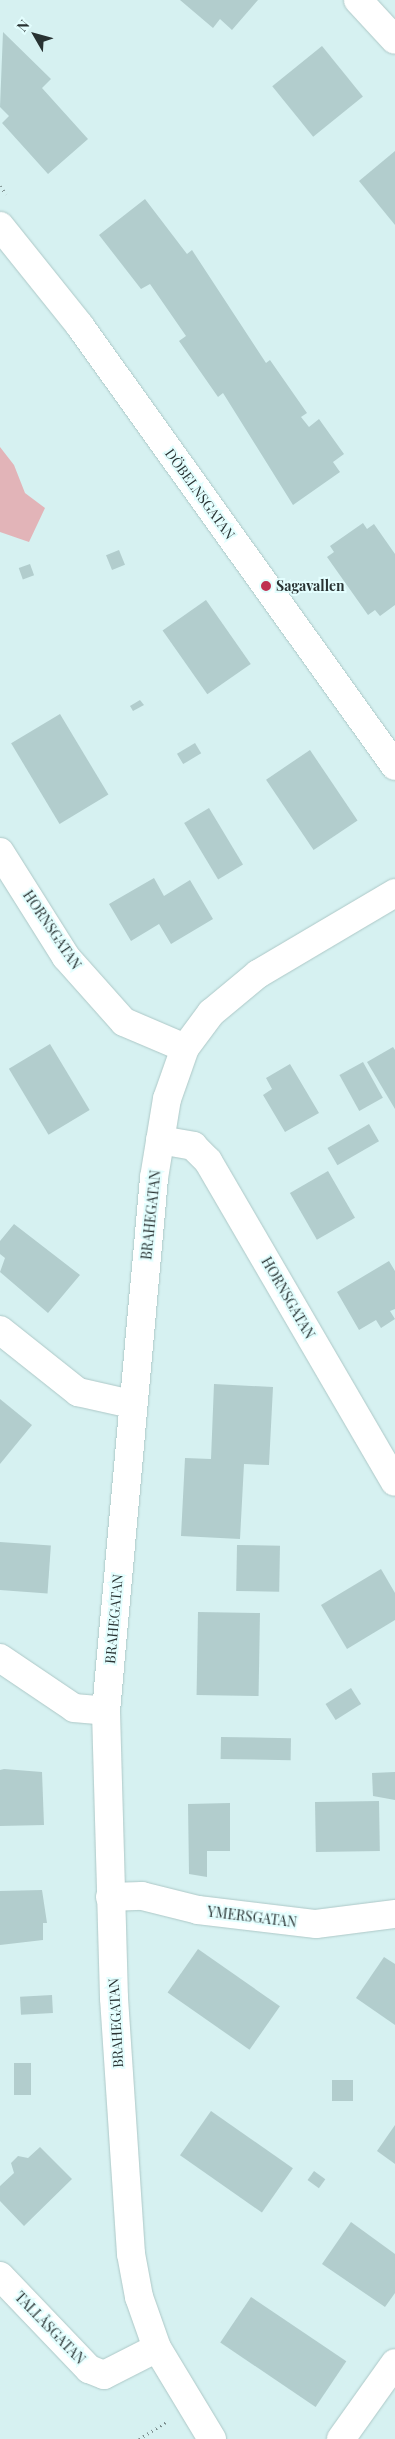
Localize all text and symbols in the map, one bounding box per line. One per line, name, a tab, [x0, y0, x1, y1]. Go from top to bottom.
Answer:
north arrow	[10, 10, 60, 60]
text: N	[12, 16, 33, 35]
street label: DÖBELNSGATAN	[162, 446, 238, 542]
place label: Sagavallen	[276, 578, 345, 594]
marker: Sagavallen	[260, 580, 272, 592]
street label: HORNSGATAN	[19, 887, 85, 973]
street label: BRAHEGATAN	[138, 1169, 164, 1261]
street label: HORNSGATAN	[258, 1254, 318, 1342]
street label: BRAHEGATAN	[102, 1574, 126, 1664]
street label: YMERSGATAN	[206, 1903, 298, 1931]
street label: BRAHEGATAN	[105, 1978, 127, 2068]
street label: TALLÅSGATAN	[11, 2288, 89, 2368]

